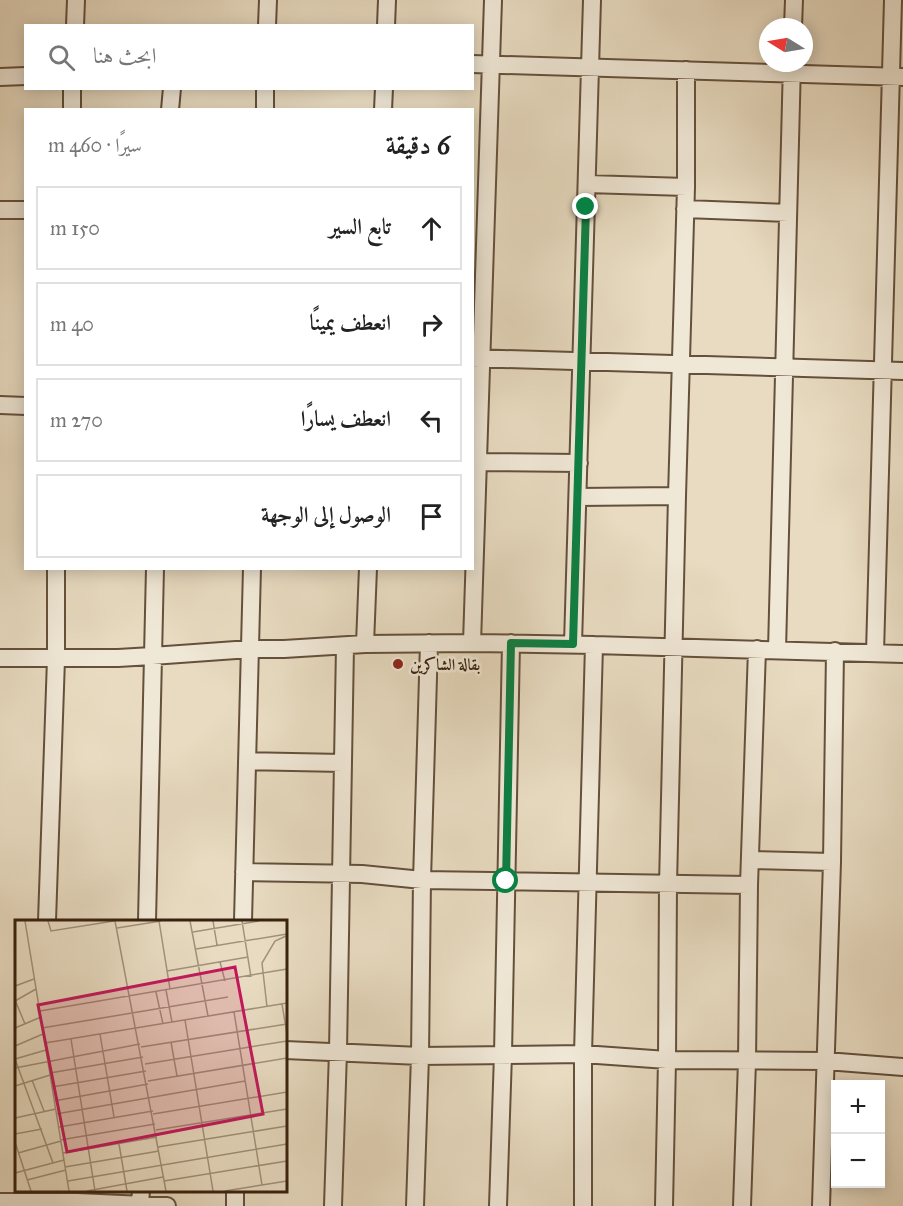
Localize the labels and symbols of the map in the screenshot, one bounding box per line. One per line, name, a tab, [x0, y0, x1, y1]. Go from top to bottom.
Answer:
north arrow	[759, 18, 813, 72]
route end	[572, 193, 598, 219]
place label: بقالة الشاكرين	[410, 655, 480, 675]
marker: بقالة الشاكرين	[391, 657, 405, 671]
route start	[492, 867, 518, 893]
inset map	[15, 920, 286, 1191]

